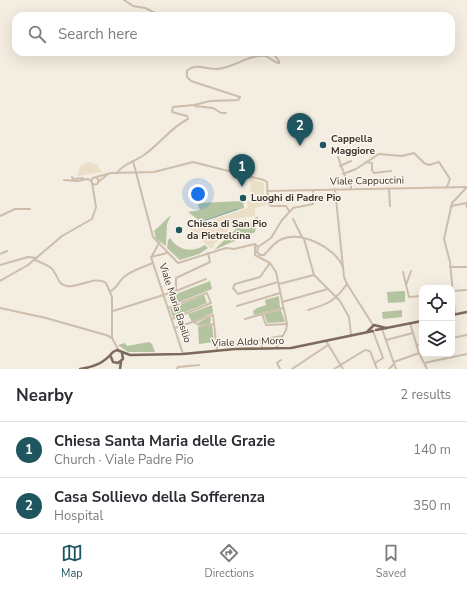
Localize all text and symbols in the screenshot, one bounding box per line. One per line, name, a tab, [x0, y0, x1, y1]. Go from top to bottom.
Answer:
search box	[12, 12, 455, 56]
icon: search	[26, 23, 48, 45]
text: Search here	[58, 24, 138, 44]
pin: 2	[287, 113, 313, 146]
place label: Cappella Maggiore	[331, 132, 375, 158]
marker: Cappella Maggiore	[318, 140, 328, 150]
pin: 1	[229, 154, 255, 187]
street label: Viale Cappuccini	[329, 173, 404, 189]
your location	[188, 184, 208, 204]
place label: Luoghi di Padre Pio	[251, 191, 341, 205]
marker: Luoghi di Padre Pio	[238, 193, 248, 203]
place label: Chiesa di San Pio da Pietrelcina	[187, 217, 267, 243]
marker: Chiesa di San Pio da Pietrelcina	[174, 225, 184, 235]
street label: Viale Maria Basilio	[155, 260, 195, 345]
map controls	[419, 285, 455, 357]
button: locate	[419, 285, 455, 321]
button: layers	[419, 321, 455, 357]
street label: Viale Aldo Moro	[210, 334, 285, 350]
text: Nearby	[16, 384, 73, 407]
text: 2 results	[400, 386, 451, 404]
text: Chiesa Santa Maria delle Grazie	[54, 431, 275, 451]
text: 1	[25, 441, 33, 459]
text: 140 m	[413, 441, 451, 459]
text: Church · Viale Padre Pio	[54, 451, 194, 469]
text: Casa Sollievo della Sofferenza	[54, 487, 265, 507]
text: 2	[25, 497, 33, 515]
text: 350 m	[413, 497, 451, 515]
text: Hospital	[54, 507, 103, 525]
tab: Map	[61, 542, 83, 581]
tab: Directions	[205, 542, 254, 581]
tab: Saved	[376, 542, 406, 581]

